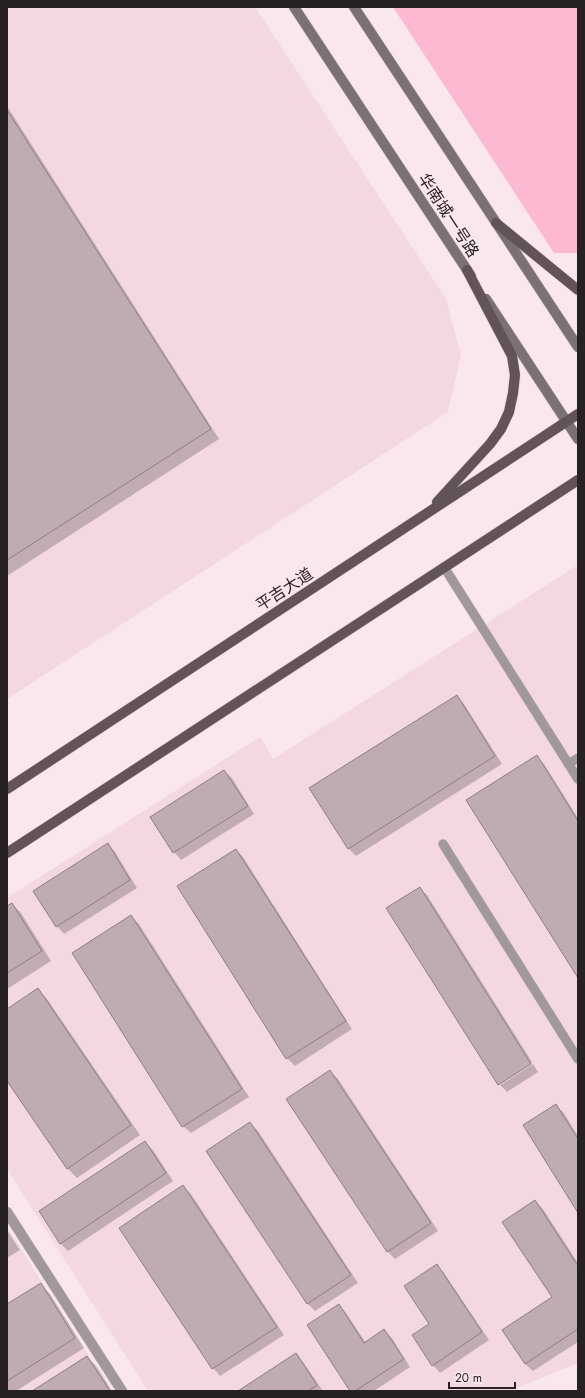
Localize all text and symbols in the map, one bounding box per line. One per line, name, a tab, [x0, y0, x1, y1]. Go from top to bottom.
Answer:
street label: 华南城一号路	[413, 169, 484, 262]
street label: 平吉大道	[251, 562, 317, 616]
scale bar	[449, 1364, 515, 1390]
text: 20 m	[455, 1369, 482, 1387]

